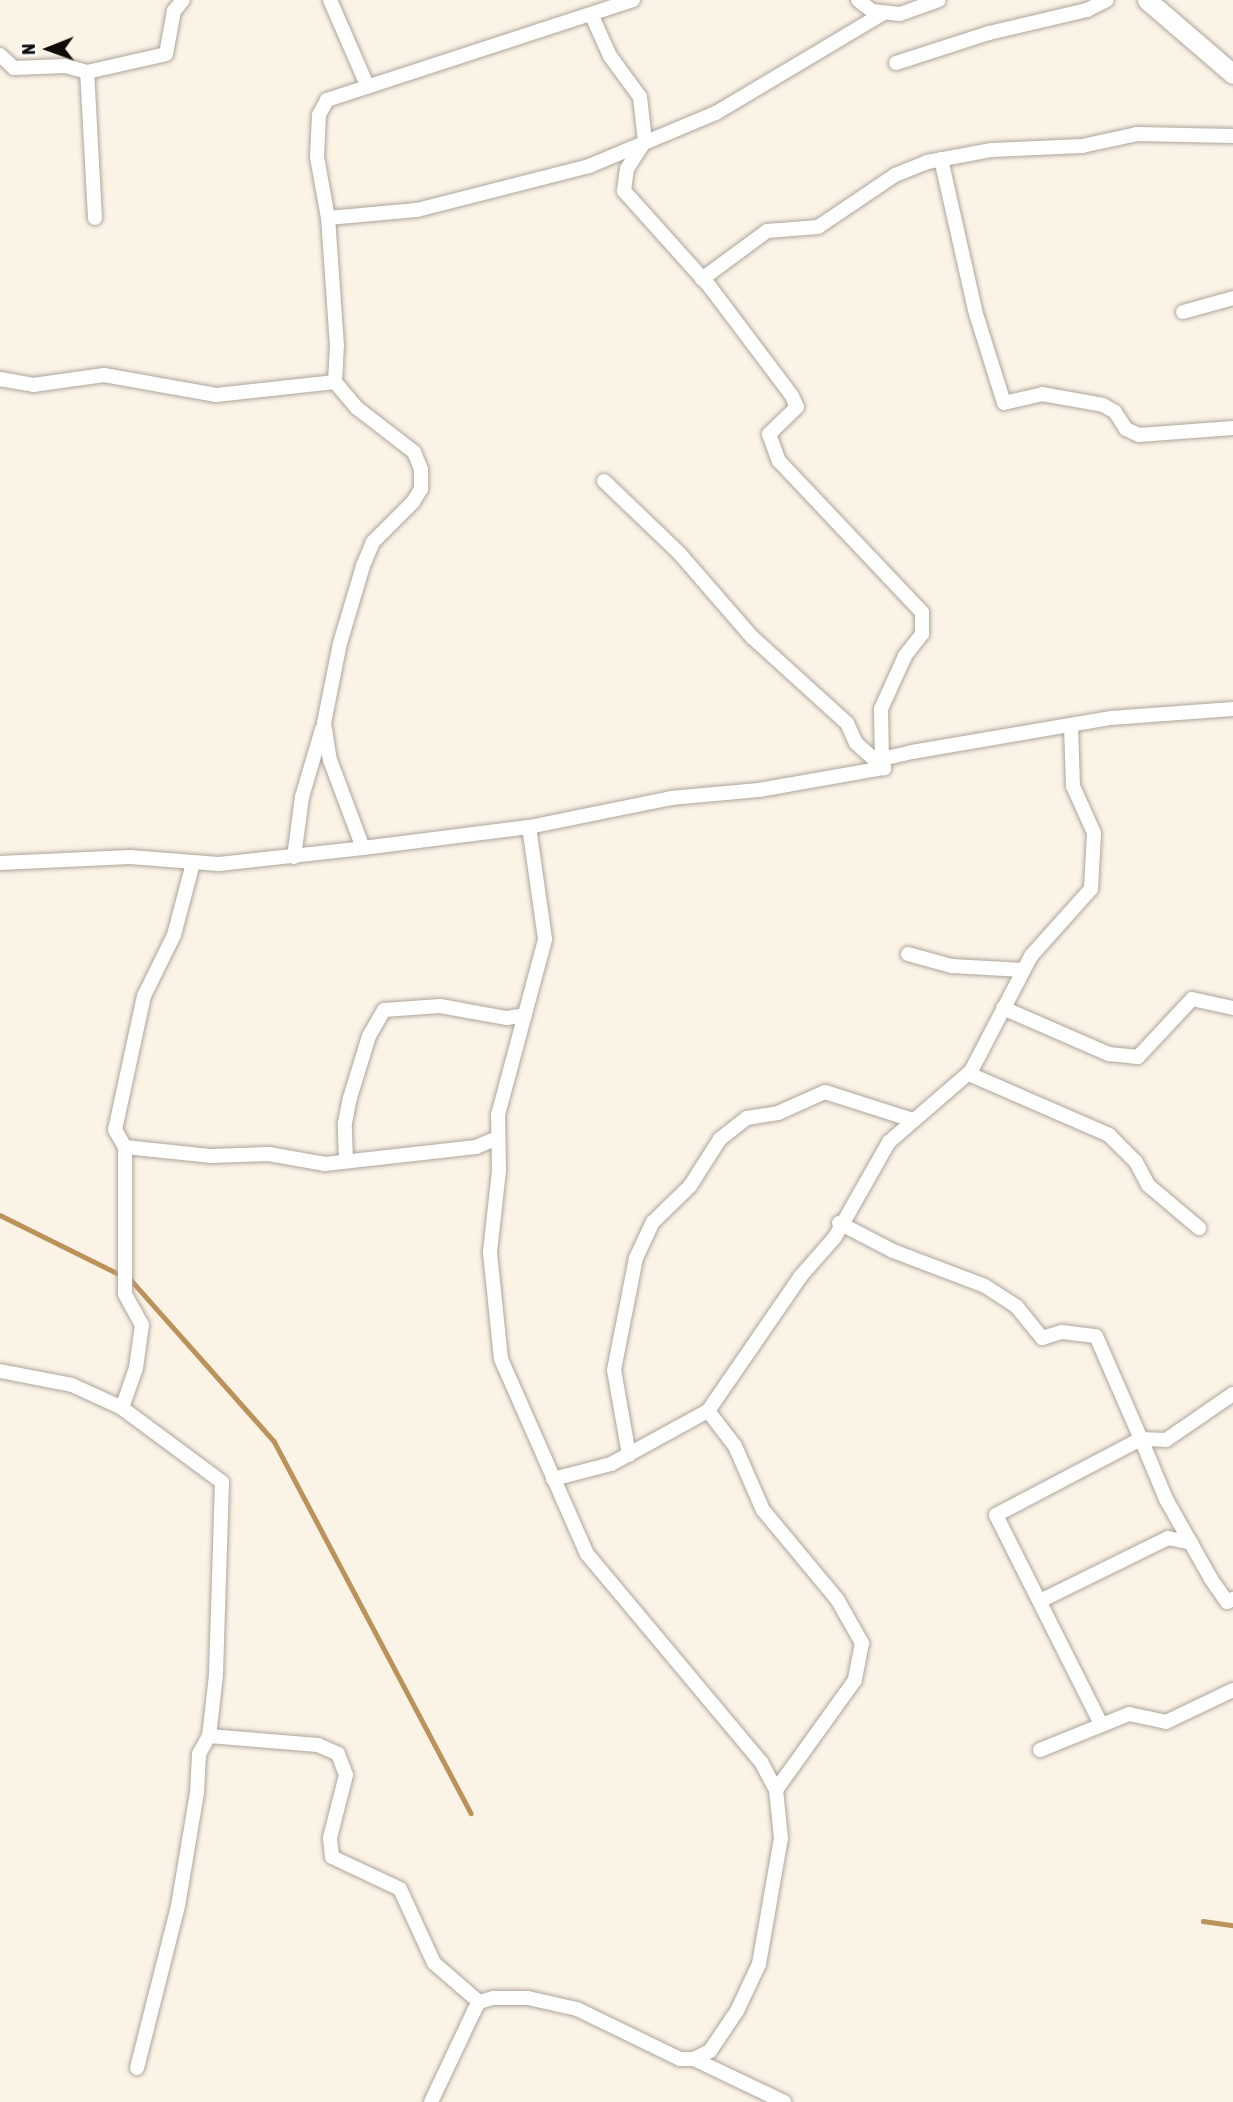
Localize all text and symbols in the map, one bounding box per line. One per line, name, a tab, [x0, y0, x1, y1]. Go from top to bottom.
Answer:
north arrow	[14, 14, 84, 84]
text: N	[17, 44, 39, 55]

